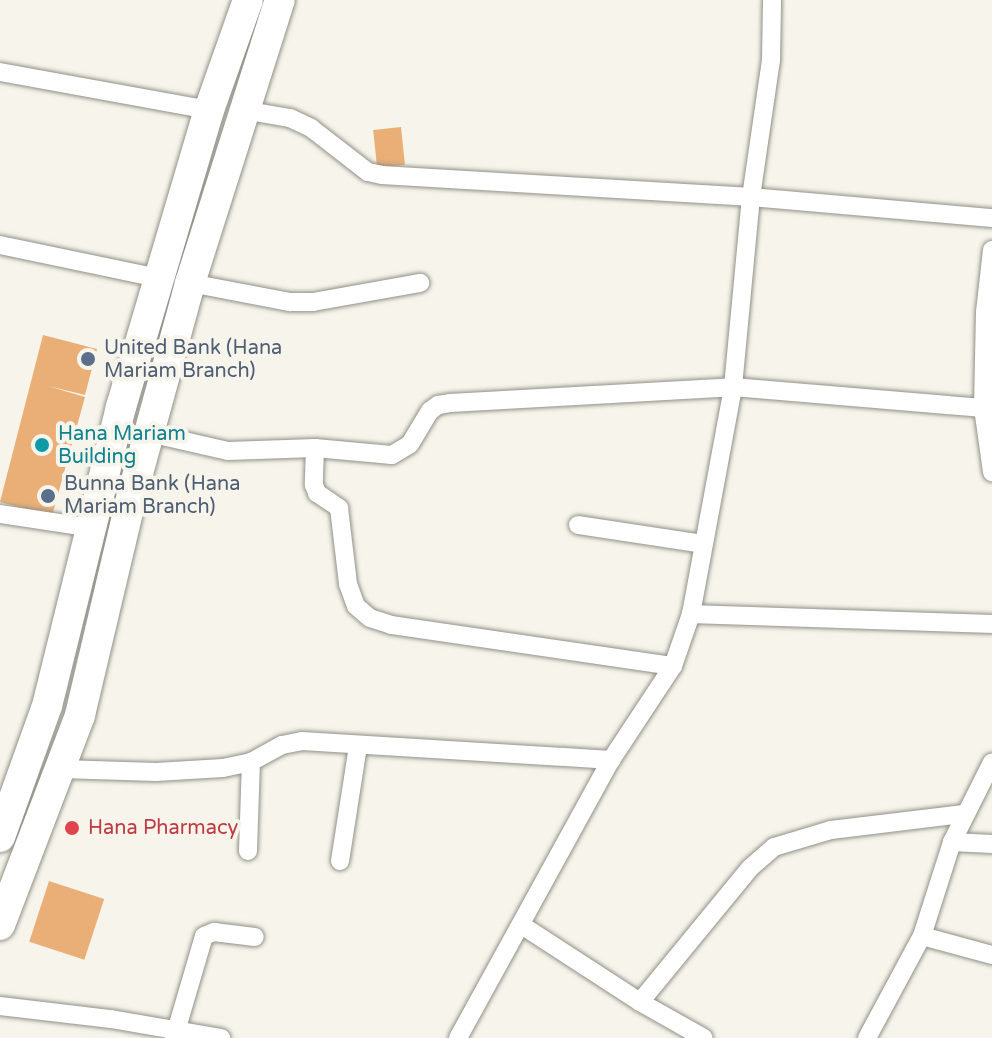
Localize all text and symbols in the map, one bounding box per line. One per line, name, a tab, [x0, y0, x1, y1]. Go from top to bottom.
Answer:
place label: United Bank (Hana Mariam Branch)	[104, 336, 282, 383]
marker: United Bank (Hana Mariam Branch)	[79, 350, 97, 368]
place label: Hana Mariam Building	[58, 422, 186, 469]
marker: Hana Mariam Building	[33, 436, 51, 454]
place label: Bunna Bank (Hana Mariam Branch)	[64, 472, 240, 519]
marker: Bunna Bank (Hana Mariam Branch)	[39, 487, 57, 505]
place label: Hana Pharmacy	[88, 816, 238, 840]
marker: Hana Pharmacy	[63, 819, 81, 837]

